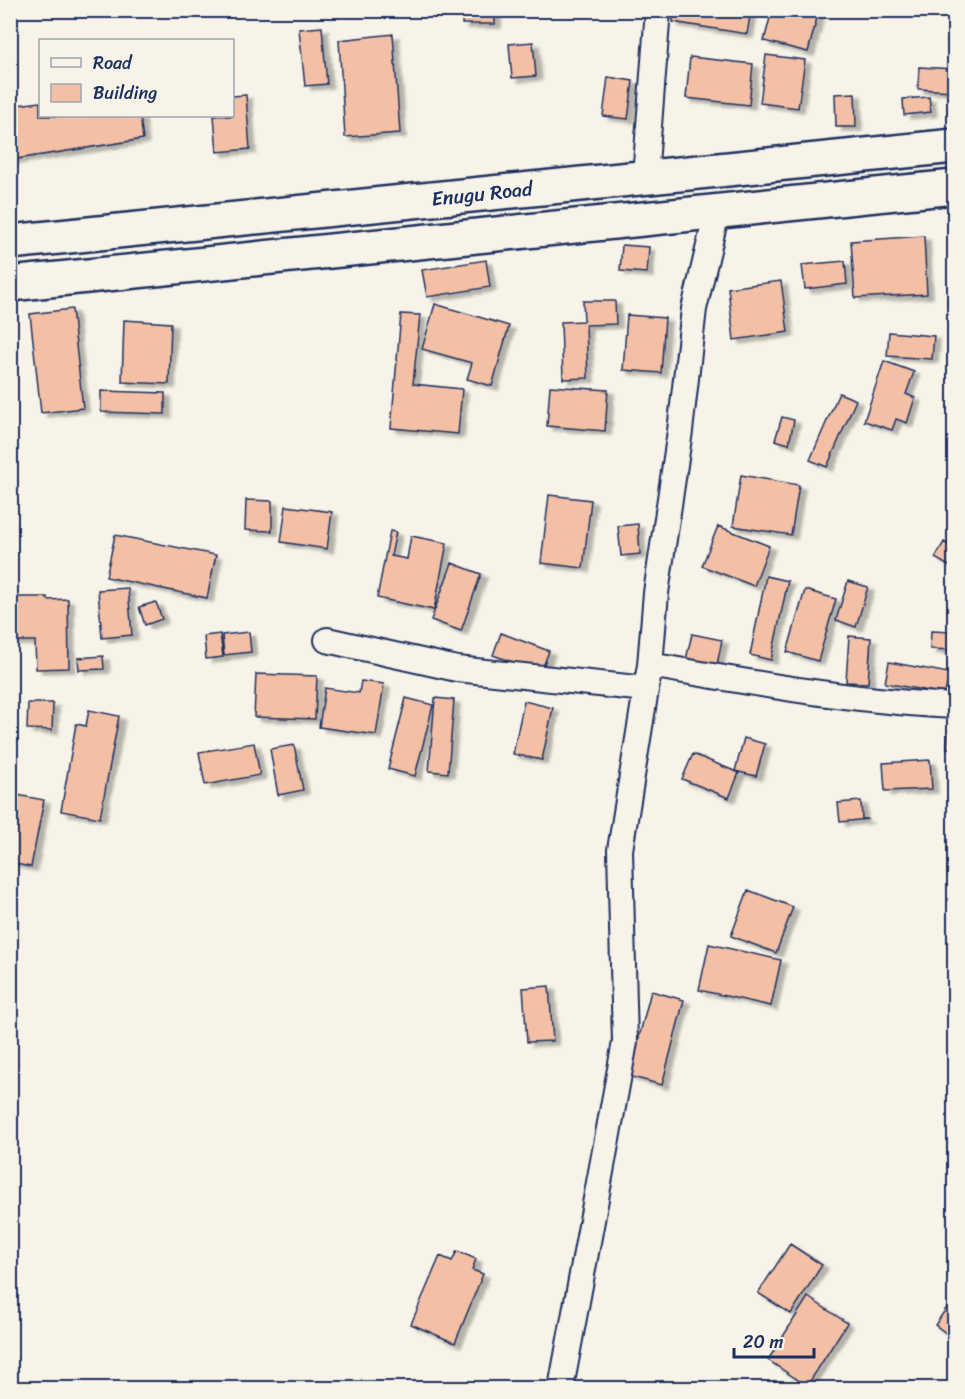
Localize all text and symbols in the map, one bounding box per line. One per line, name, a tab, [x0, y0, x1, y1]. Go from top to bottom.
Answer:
legend	[39, 39, 234, 117]
text: Road	[93, 47, 133, 79]
text: Building	[93, 77, 157, 109]
street label: Enugu Road	[430, 171, 536, 217]
scale bar	[734, 1321, 814, 1359]
text: 20 m	[743, 1326, 783, 1358]

